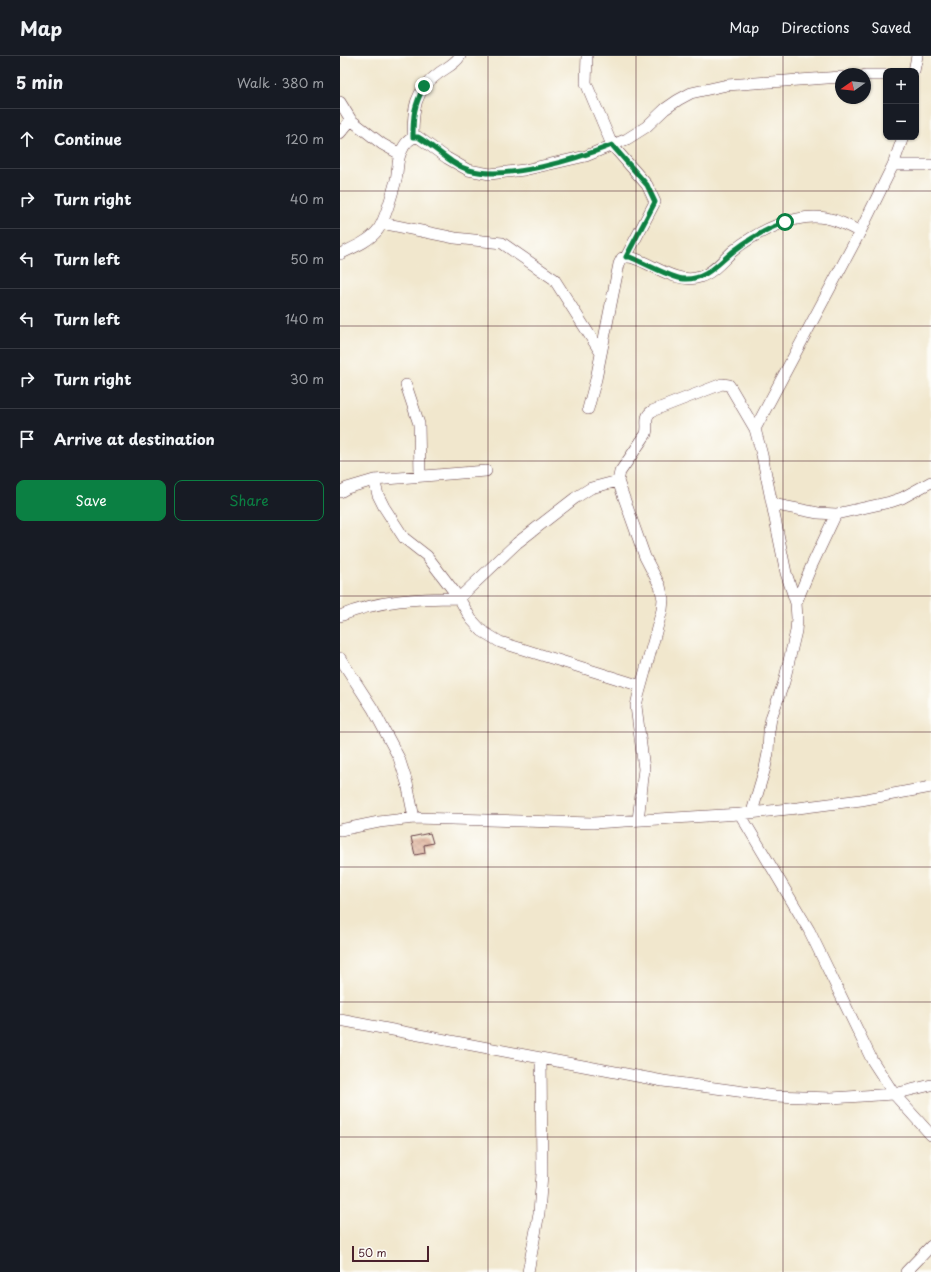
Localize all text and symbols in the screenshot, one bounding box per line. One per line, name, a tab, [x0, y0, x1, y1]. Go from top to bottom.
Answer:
text: Map	[20, 14, 62, 42]
text: Map	[729, 17, 759, 38]
text: Directions	[781, 17, 849, 38]
text: Saved	[871, 17, 911, 38]
north arrow	[835, 68, 871, 104]
map controls	[883, 68, 919, 140]
button: +	[883, 68, 919, 104]
text: 5 min	[16, 69, 63, 95]
text: Walk · 380 m	[237, 73, 324, 92]
route end	[415, 77, 433, 95]
button: −	[883, 104, 919, 140]
text: Continue	[54, 127, 122, 150]
icon: ahead	[16, 128, 38, 150]
text: 120 m	[285, 129, 324, 148]
text: Turn right	[54, 187, 131, 210]
icon: right	[16, 188, 38, 210]
text: 40 m	[290, 189, 324, 208]
route start	[776, 213, 794, 231]
text: Turn left	[54, 247, 120, 270]
icon: left	[16, 248, 38, 270]
text: 50 m	[290, 249, 324, 268]
text: Turn left	[54, 307, 120, 330]
icon: left	[16, 308, 38, 330]
text: 140 m	[285, 309, 324, 328]
text: Turn right	[54, 367, 131, 390]
icon: right	[16, 368, 38, 390]
text: 30 m	[290, 369, 324, 388]
text: Arrive at destination	[54, 427, 215, 450]
icon: arrive	[16, 428, 38, 450]
button: Save	[16, 480, 166, 521]
button: Share	[174, 480, 324, 521]
scale bar	[352, 1244, 429, 1263]
text: 50 m	[358, 1244, 387, 1261]

